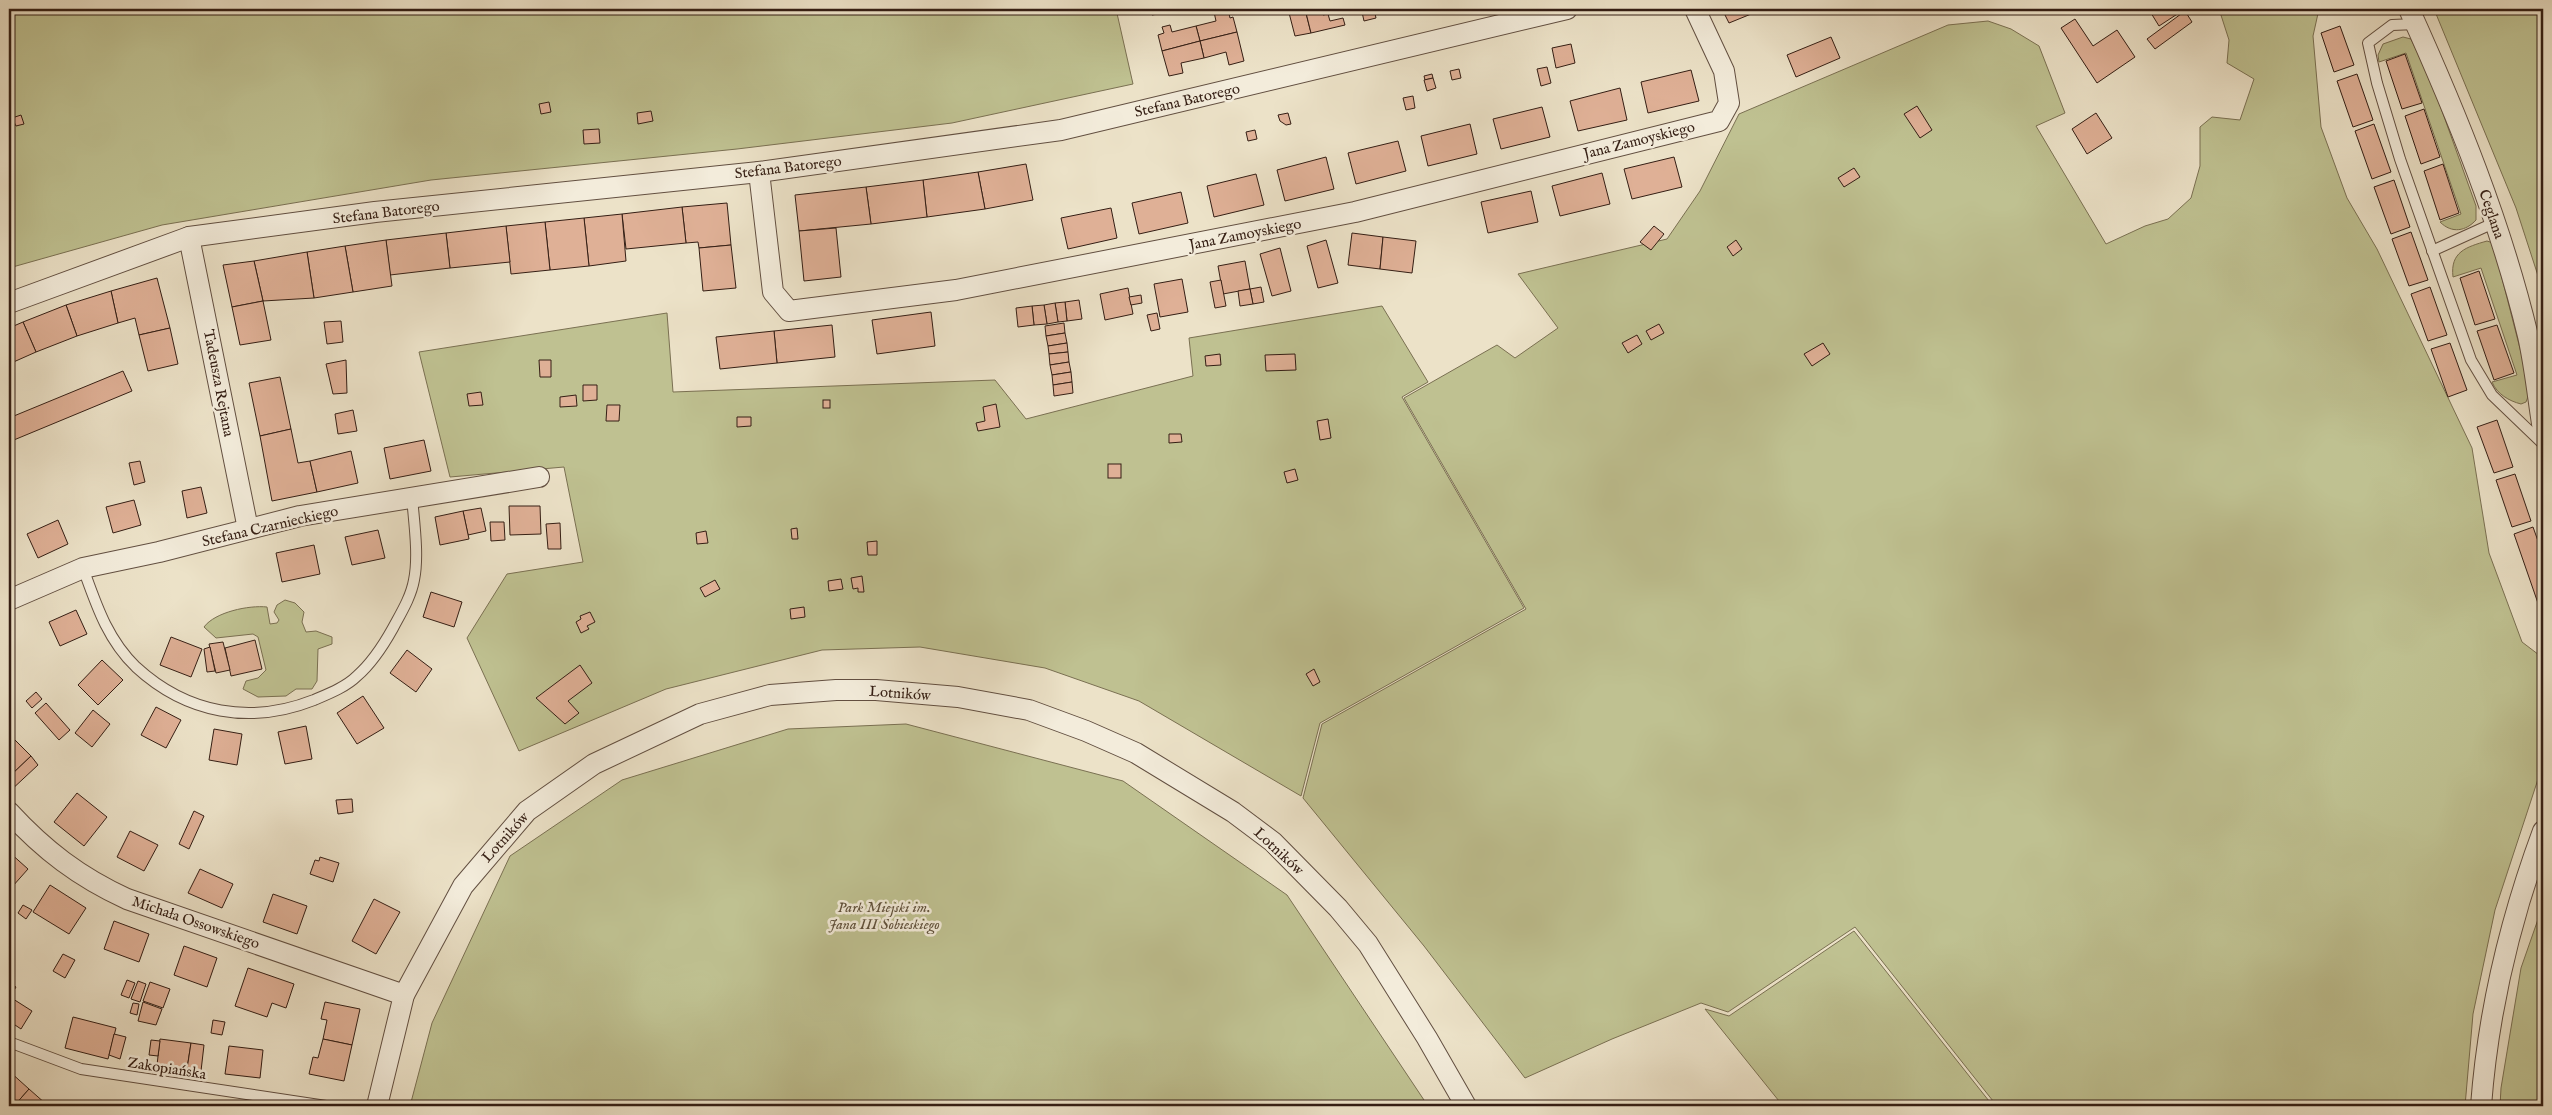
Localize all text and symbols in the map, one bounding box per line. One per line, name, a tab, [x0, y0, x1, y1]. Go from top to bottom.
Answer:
street label: Stefana Batorego	[1133, 79, 1242, 122]
street label: Jana Zamoyskiego	[1579, 117, 1697, 164]
street label: Stefana Batorego	[734, 152, 843, 183]
street label: Ceglana	[2474, 187, 2509, 242]
street label: Stefana Batorego	[332, 197, 441, 228]
street label: Jana Zamoyskiego	[1185, 214, 1303, 255]
street label: Tadeusza Rejtana	[199, 328, 238, 439]
street label: Stefana Czarnieckiego	[200, 502, 340, 551]
street label: Lotników	[869, 682, 933, 705]
street label: Lotników	[478, 807, 534, 867]
street label: Lotników	[1250, 823, 1309, 880]
street label: Michała Ossowskiego	[129, 892, 262, 953]
park label: Park Miejski im. Jana III Sobieskiego	[828, 898, 940, 935]
street label: Zakopiańska	[126, 1053, 208, 1084]

